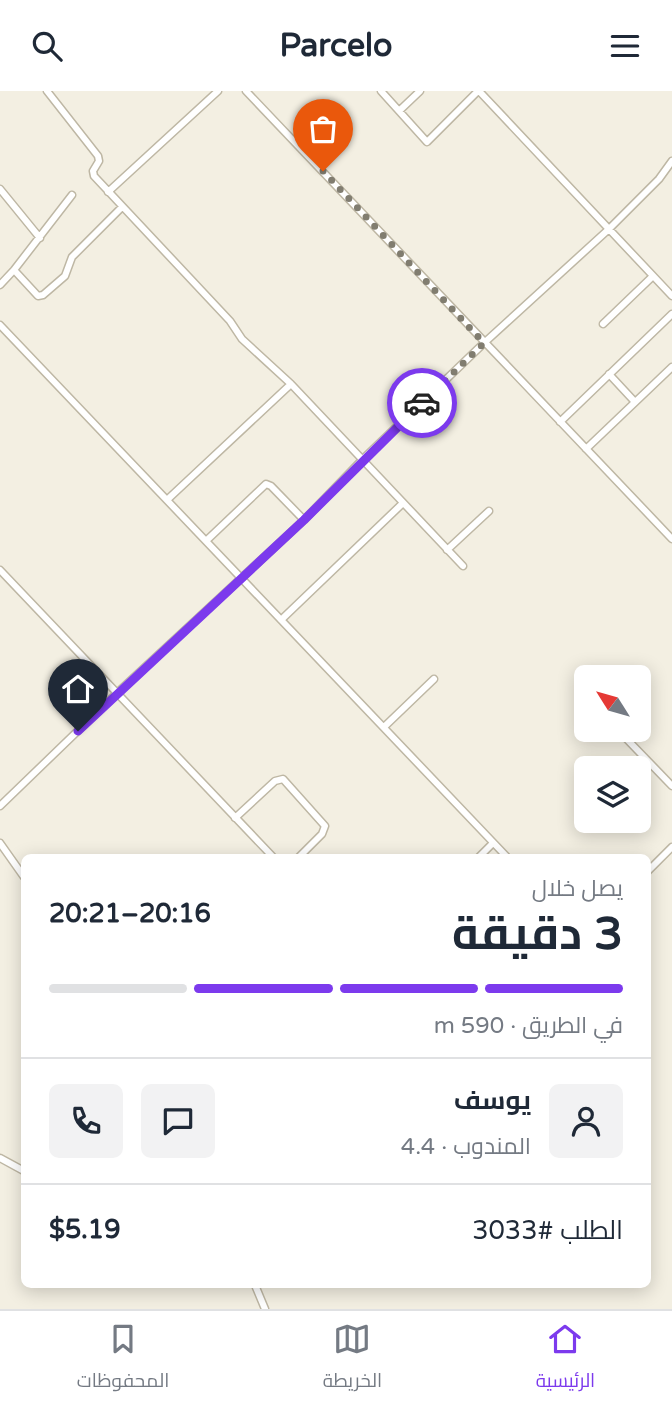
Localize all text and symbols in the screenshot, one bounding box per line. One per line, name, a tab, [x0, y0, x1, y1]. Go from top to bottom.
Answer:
icon: search	[28, 27, 66, 65]
text: Parcelo	[280, 27, 392, 65]
icon: menu	[606, 27, 644, 65]
pin	[293, 99, 353, 171]
icon: bag	[304, 110, 342, 148]
courier	[387, 368, 457, 438]
icon: car	[403, 384, 441, 422]
pin	[48, 659, 108, 731]
north arrow	[574, 665, 651, 742]
map controls	[574, 665, 651, 833]
icon: home	[59, 670, 97, 708]
button: layers	[574, 756, 651, 833]
text: يصل خلال	[532, 875, 623, 903]
text: 20:16–20:21	[49, 898, 211, 929]
text: 3 دقيقة	[452, 907, 623, 962]
text: في الطريق · 590 m	[434, 1012, 623, 1040]
button: phone	[49, 1084, 123, 1158]
button: chat	[141, 1084, 215, 1158]
button: person	[549, 1084, 623, 1158]
text: يوسف	[454, 1085, 531, 1116]
text: المندوب · 4.4	[401, 1133, 531, 1161]
text: $5.19	[49, 1214, 121, 1245]
text: الطلب #3033	[472, 1215, 623, 1246]
tab: المحفوظات	[77, 1320, 169, 1398]
tab: الخريطة	[323, 1320, 382, 1398]
tab: الرئيسية	[536, 1320, 595, 1398]

